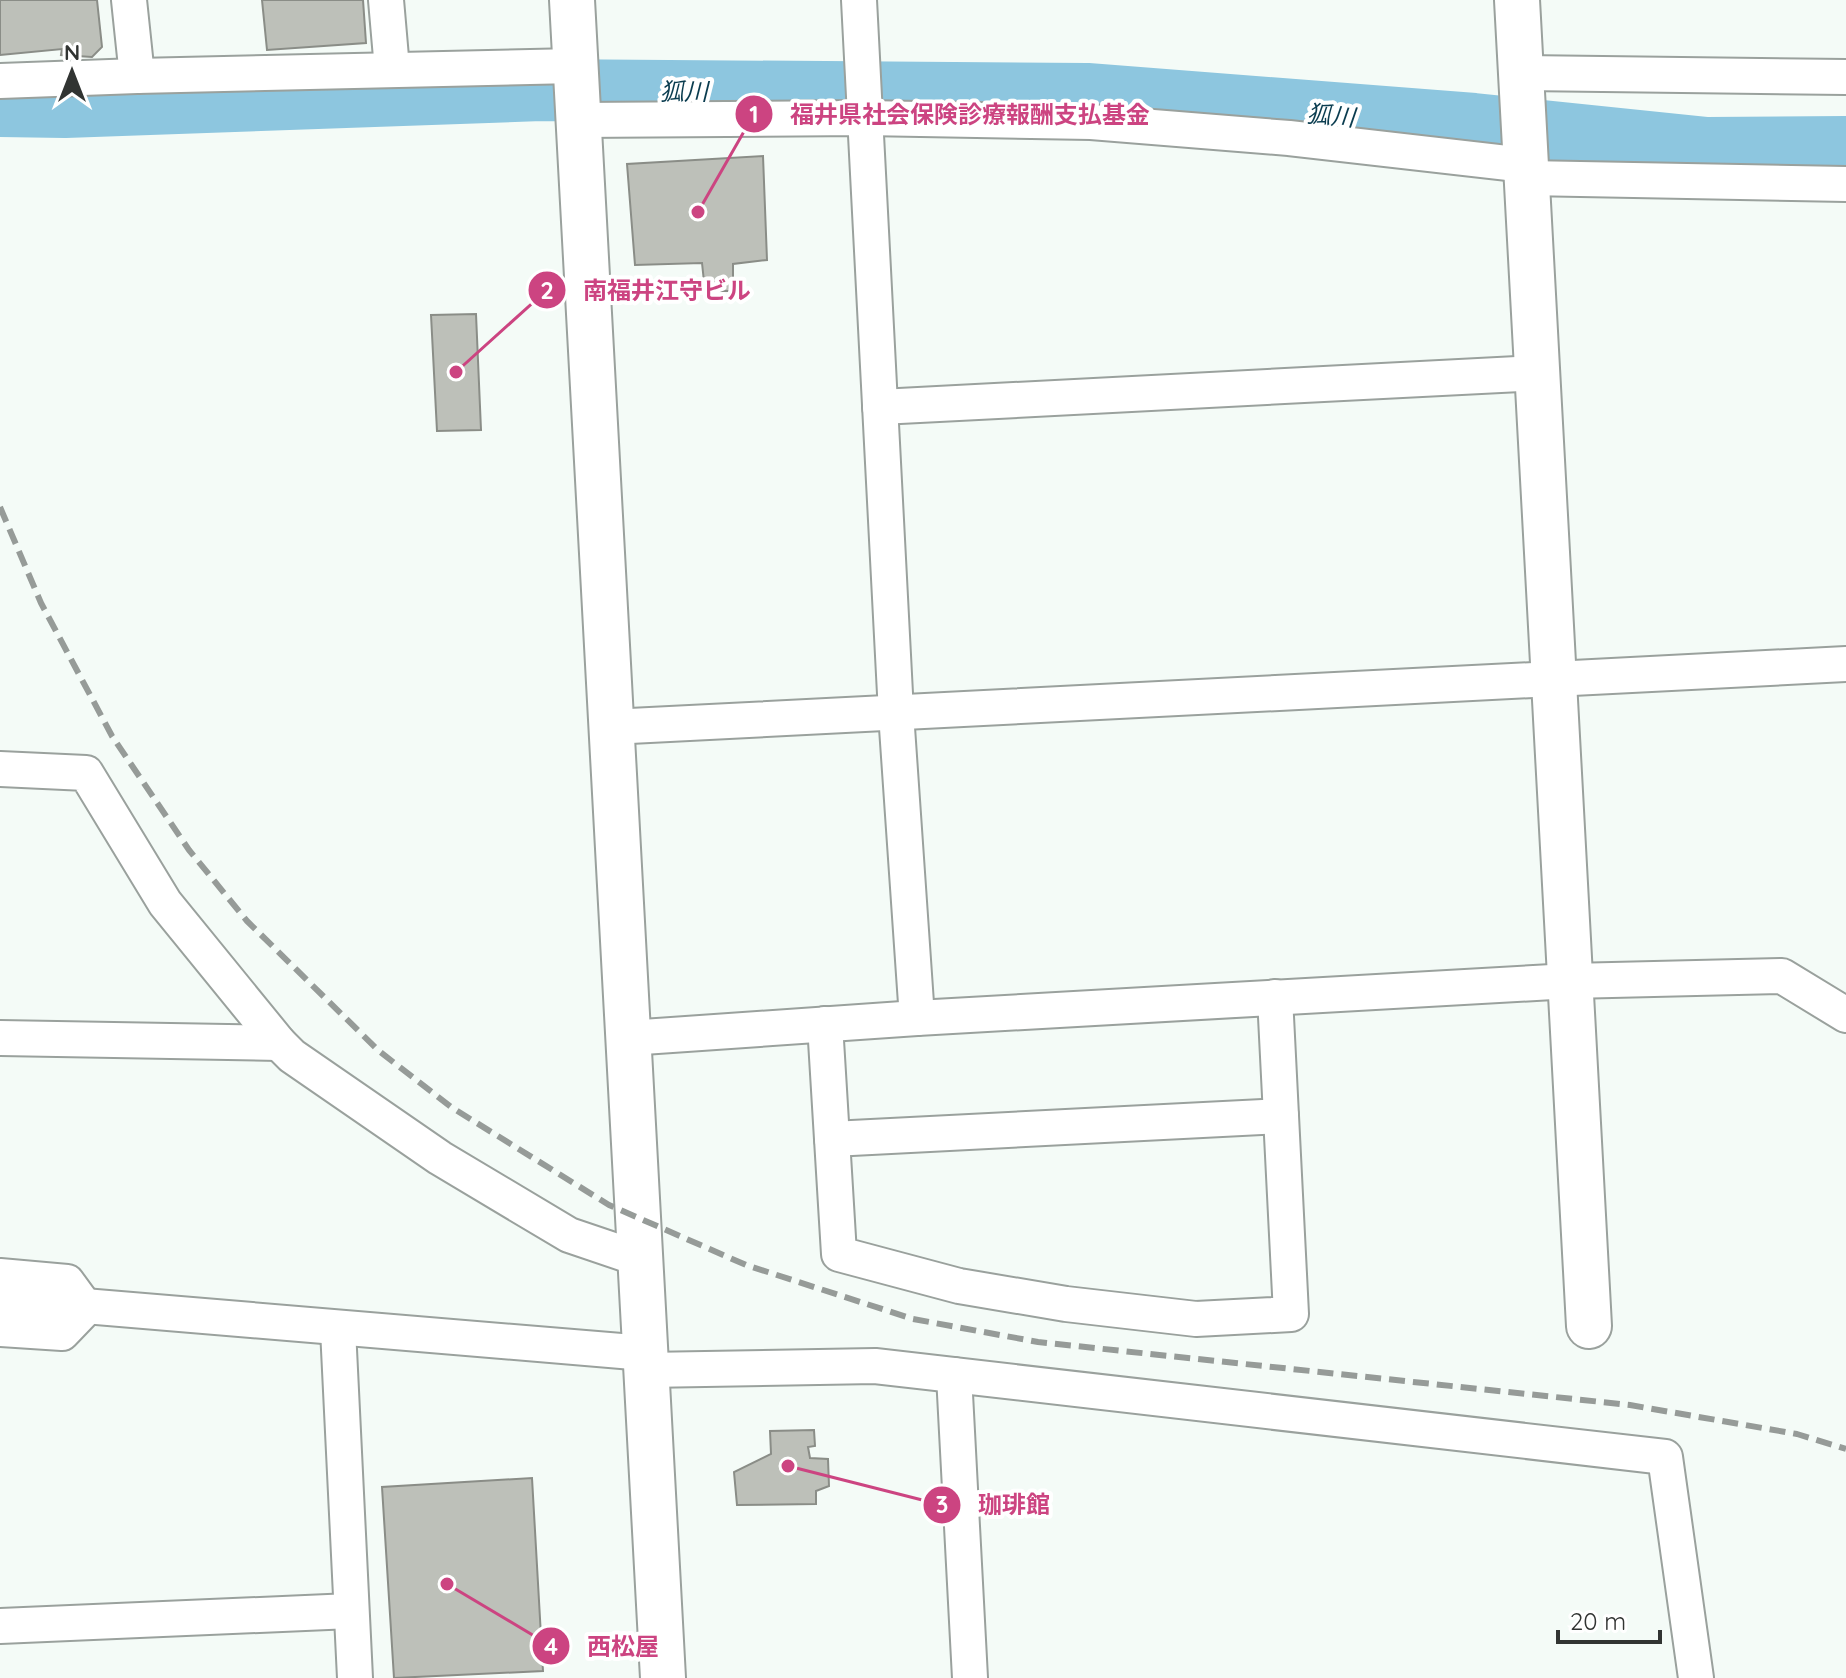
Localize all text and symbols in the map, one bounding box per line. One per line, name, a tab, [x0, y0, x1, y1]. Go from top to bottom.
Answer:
north arrow	[32, 32, 112, 112]
text: N	[64, 38, 80, 66]
water label: 狐川	[660, 76, 711, 106]
callout: 福井県社会保険診療報酬支払基金	[734, 90, 1166, 138]
water label: 狐川	[1306, 98, 1359, 132]
text: 1	[749, 99, 759, 129]
text: 福井県社会保険診療報酬支払基金	[790, 99, 1150, 129]
callout: 南福井江守ビル	[527, 266, 767, 314]
text: 2	[540, 275, 554, 305]
text: 南福井江守ビル	[583, 275, 751, 305]
callout: 珈琲館	[922, 1481, 1066, 1529]
text: 3	[936, 1489, 948, 1519]
text: 珈琲館	[978, 1489, 1050, 1519]
scale bar	[1558, 1594, 1660, 1644]
text: 20 m	[1570, 1606, 1626, 1636]
callout: 西松屋	[531, 1622, 675, 1670]
text: 4	[544, 1631, 558, 1661]
text: 西松屋	[587, 1631, 659, 1661]

